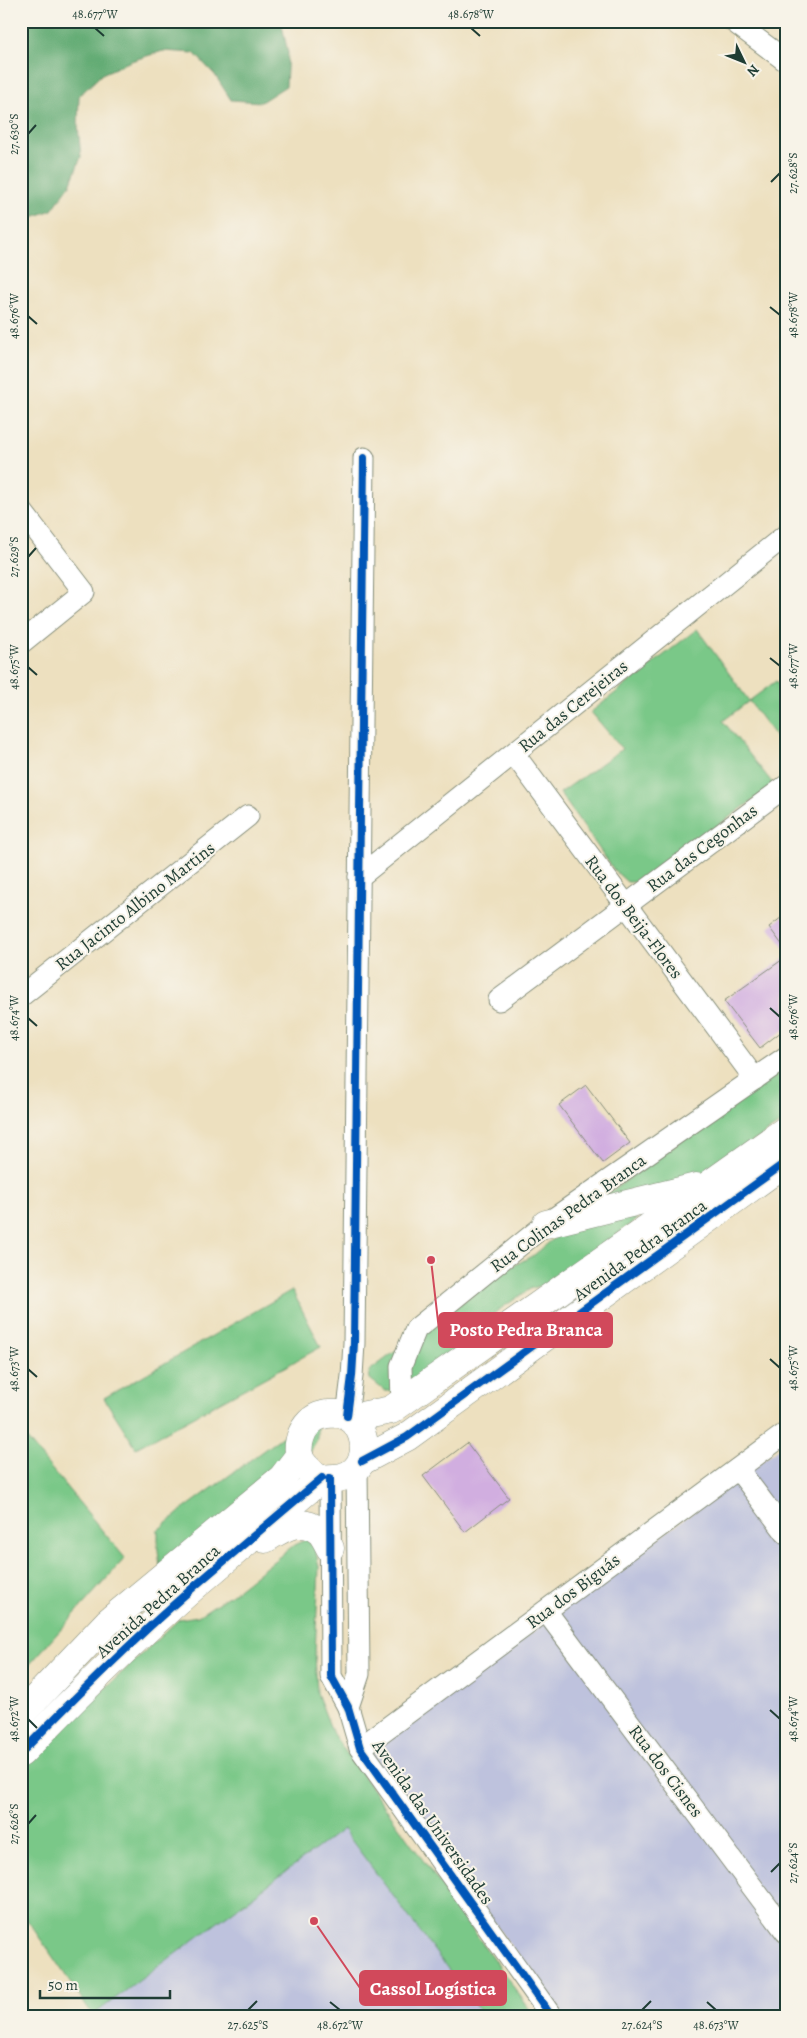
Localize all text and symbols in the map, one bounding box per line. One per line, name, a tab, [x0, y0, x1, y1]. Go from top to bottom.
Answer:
text: 48.677°W	[72, 6, 118, 22]
text: 48.678°W	[448, 6, 495, 22]
north arrow	[720, 38, 770, 88]
text: N	[743, 60, 764, 81]
text: 27.630°S	[6, 113, 22, 155]
text: 27.628°S	[785, 152, 801, 194]
text: 48.678°W	[785, 291, 801, 338]
text: 48.676°W	[6, 292, 22, 339]
text: 27.629°S	[6, 536, 22, 578]
text: 48.675°W	[6, 643, 22, 690]
text: 48.677°W	[785, 643, 801, 689]
street label: Rua das Cerejeiras	[513, 654, 633, 758]
street label: Rua das Cegonhas	[642, 798, 762, 898]
street label: Rua Jacinto Albino Martins	[50, 836, 220, 976]
street label: Rua dos Beija-Flores	[580, 850, 688, 984]
text: 48.676°W	[785, 993, 801, 1040]
text: 48.674°W	[6, 994, 22, 1041]
street label: Rua Colinas Pedra Branca	[485, 1148, 651, 1278]
street label: Avenida Pedra Branca	[568, 1193, 712, 1307]
callout: Posto Pedra Branca	[439, 1313, 612, 1347]
text: Posto Pedra Branca	[449, 1317, 603, 1343]
text: 48.675°W	[785, 1344, 801, 1391]
text: 48.673°W	[6, 1346, 22, 1392]
street label: Avenida Pedra Branca	[90, 1538, 226, 1664]
street label: Rua dos Biguás	[521, 1548, 625, 1634]
text: 48.672°W	[6, 1695, 22, 1742]
text: 48.674°W	[785, 1695, 801, 1742]
street label: Rua dos Cisnes	[623, 1720, 709, 1822]
street label: Avenida das Universidades	[366, 1734, 499, 1909]
text: 27.626°S	[6, 1803, 22, 1845]
text: 27.624°S	[785, 1842, 801, 1884]
scale bar	[40, 1968, 170, 2000]
callout: Cassol Logística	[360, 1971, 506, 2005]
text: 50 m	[48, 1975, 78, 1995]
text: Cassol Logística	[370, 1976, 497, 2002]
text: 27.625°S	[228, 2017, 268, 2033]
text: 48.672°W	[317, 2017, 364, 2033]
text: 27.624°S	[621, 2017, 663, 2033]
text: 48.673°W	[693, 2017, 739, 2033]

